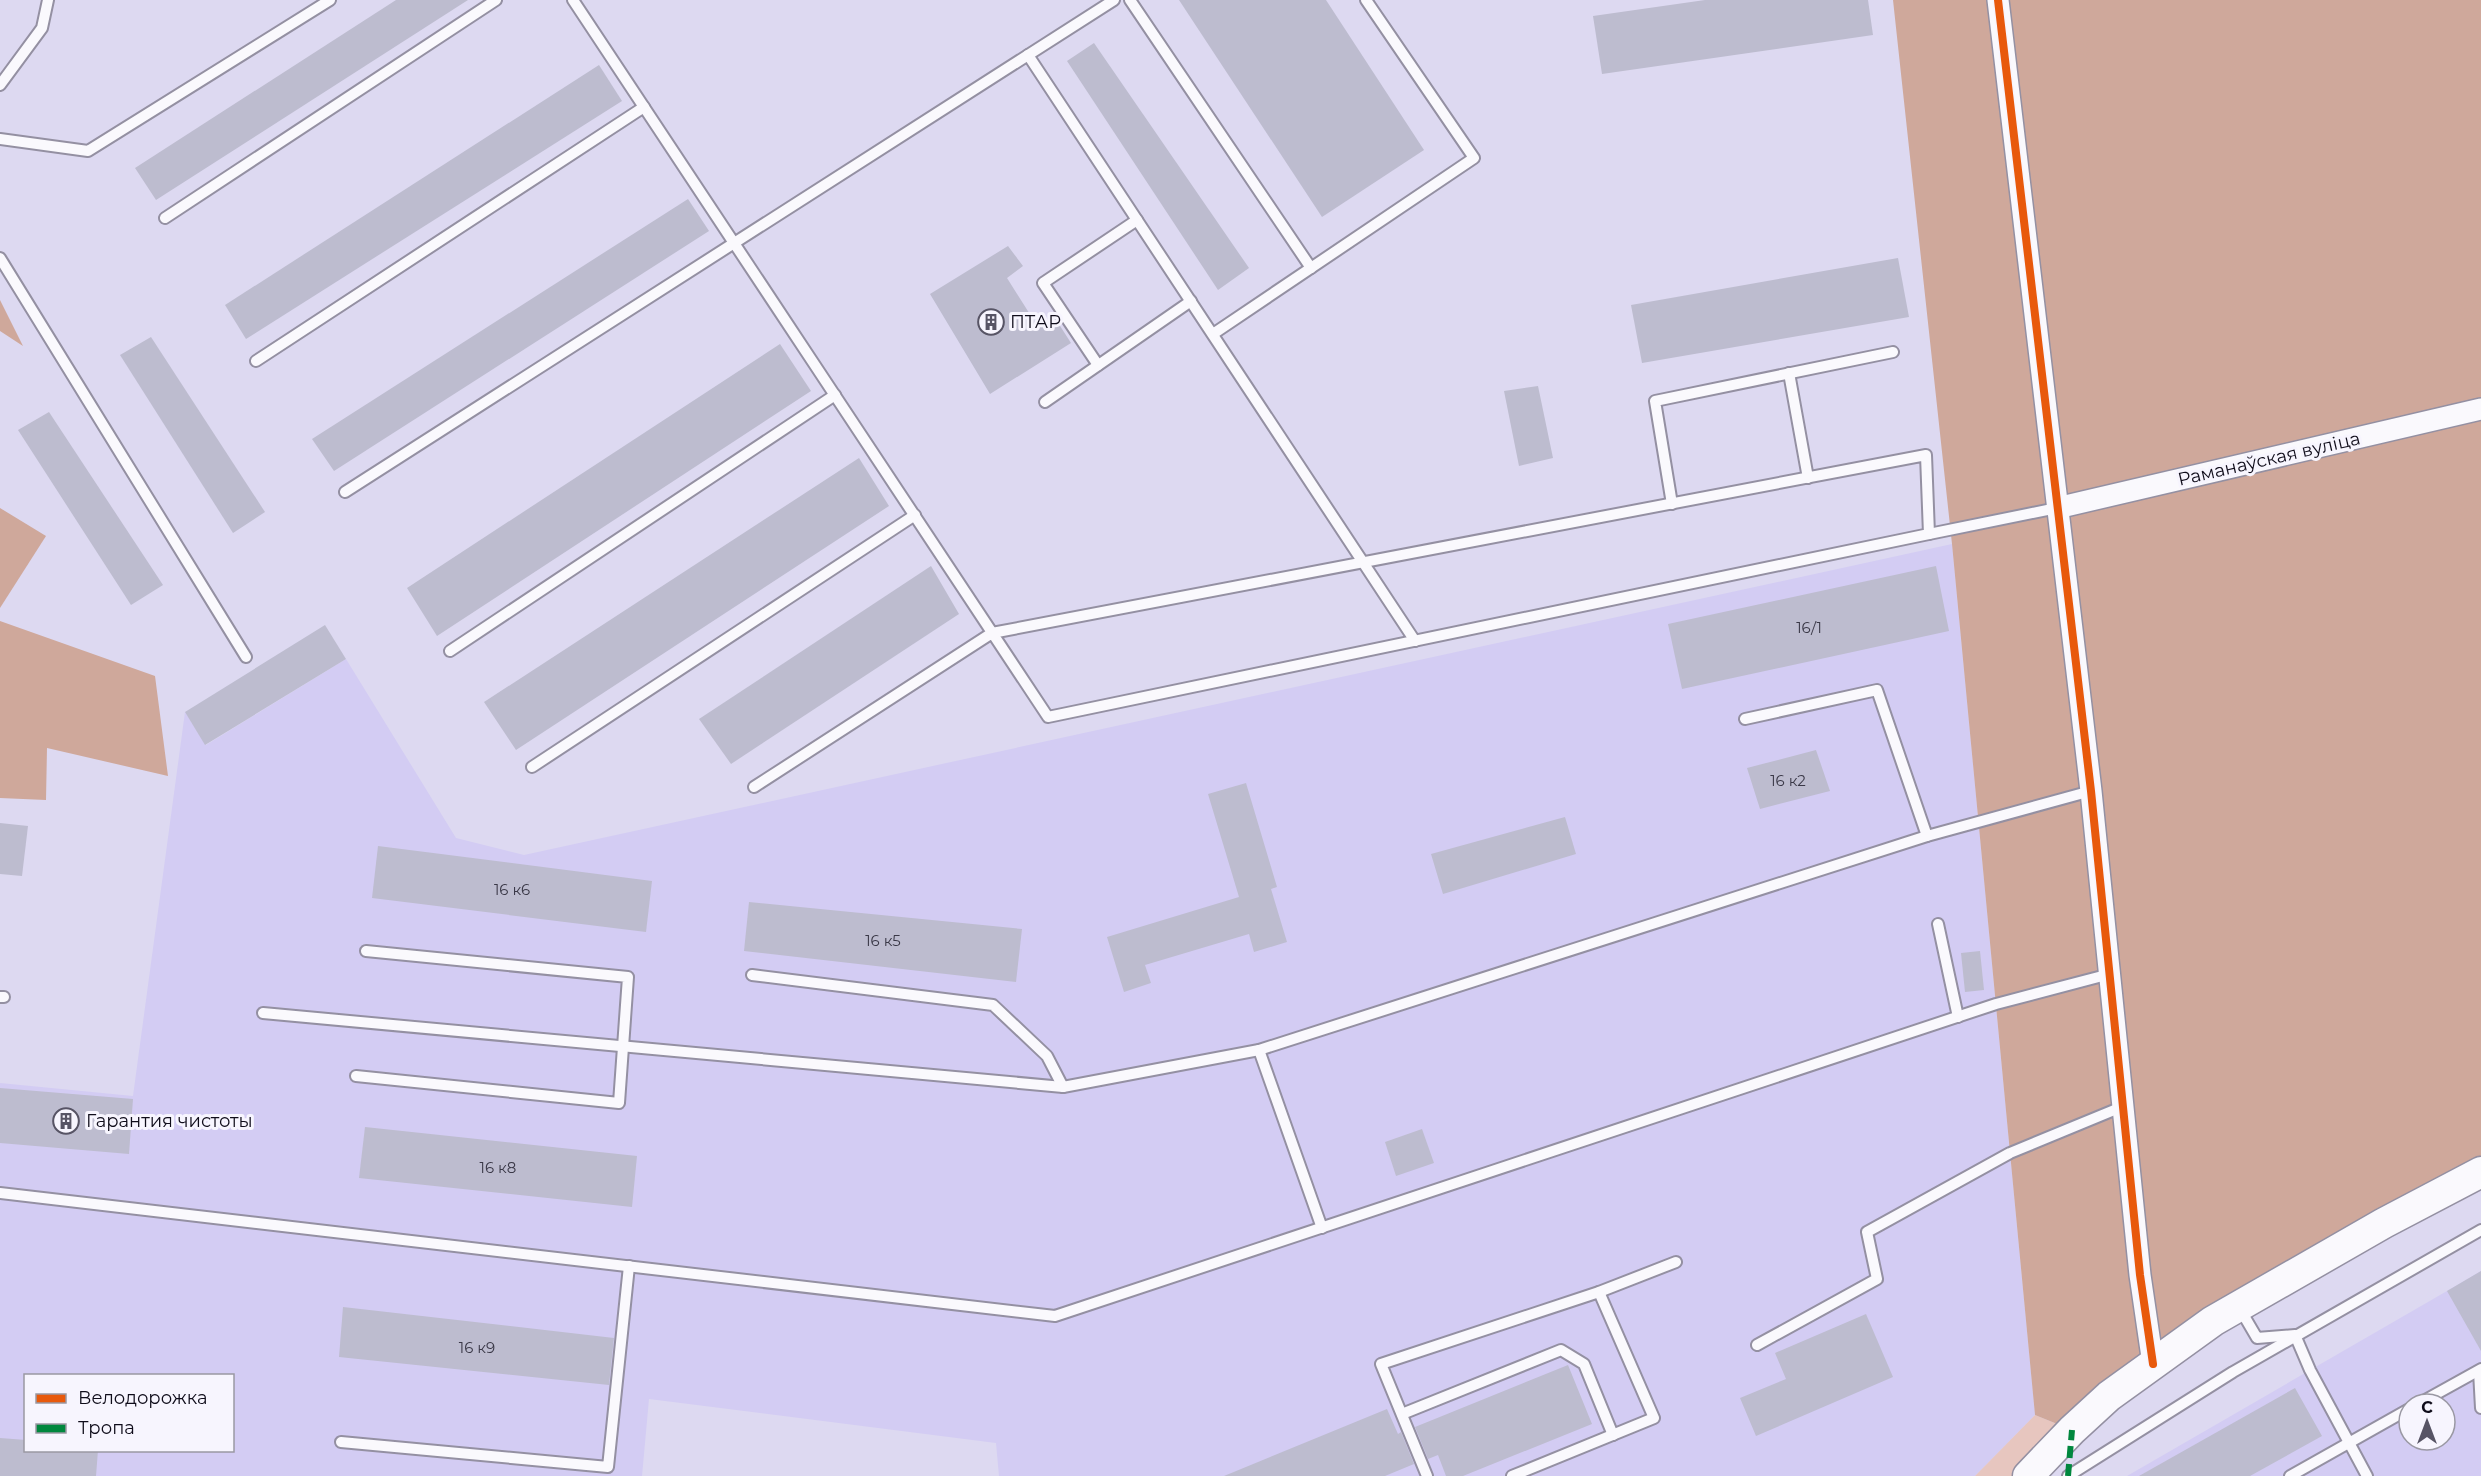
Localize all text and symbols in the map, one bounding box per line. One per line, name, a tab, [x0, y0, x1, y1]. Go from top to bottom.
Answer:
building icon: ПТАР	[976, 307, 1006, 337]
place label: ПТАР	[1010, 311, 1061, 333]
street label: Раманаўская вуліца	[2176, 427, 2362, 491]
house number: 16/1	[1796, 618, 1822, 637]
house number: 16 к2	[1770, 771, 1806, 790]
house number: 16 к6	[494, 880, 530, 899]
house number: 16 к5	[865, 931, 901, 950]
building icon: Гарантия чистоты	[51, 1106, 81, 1136]
place label: Гарантия чистоты	[86, 1110, 253, 1132]
house number: 16 к8	[480, 1158, 516, 1177]
house number: 16 к9	[459, 1338, 495, 1357]
legend	[24, 1374, 234, 1452]
text: Велодорожка	[78, 1387, 207, 1409]
north arrow	[2397, 1392, 2457, 1452]
text: С	[2421, 1398, 2433, 1417]
text: Тропа	[78, 1417, 135, 1439]

